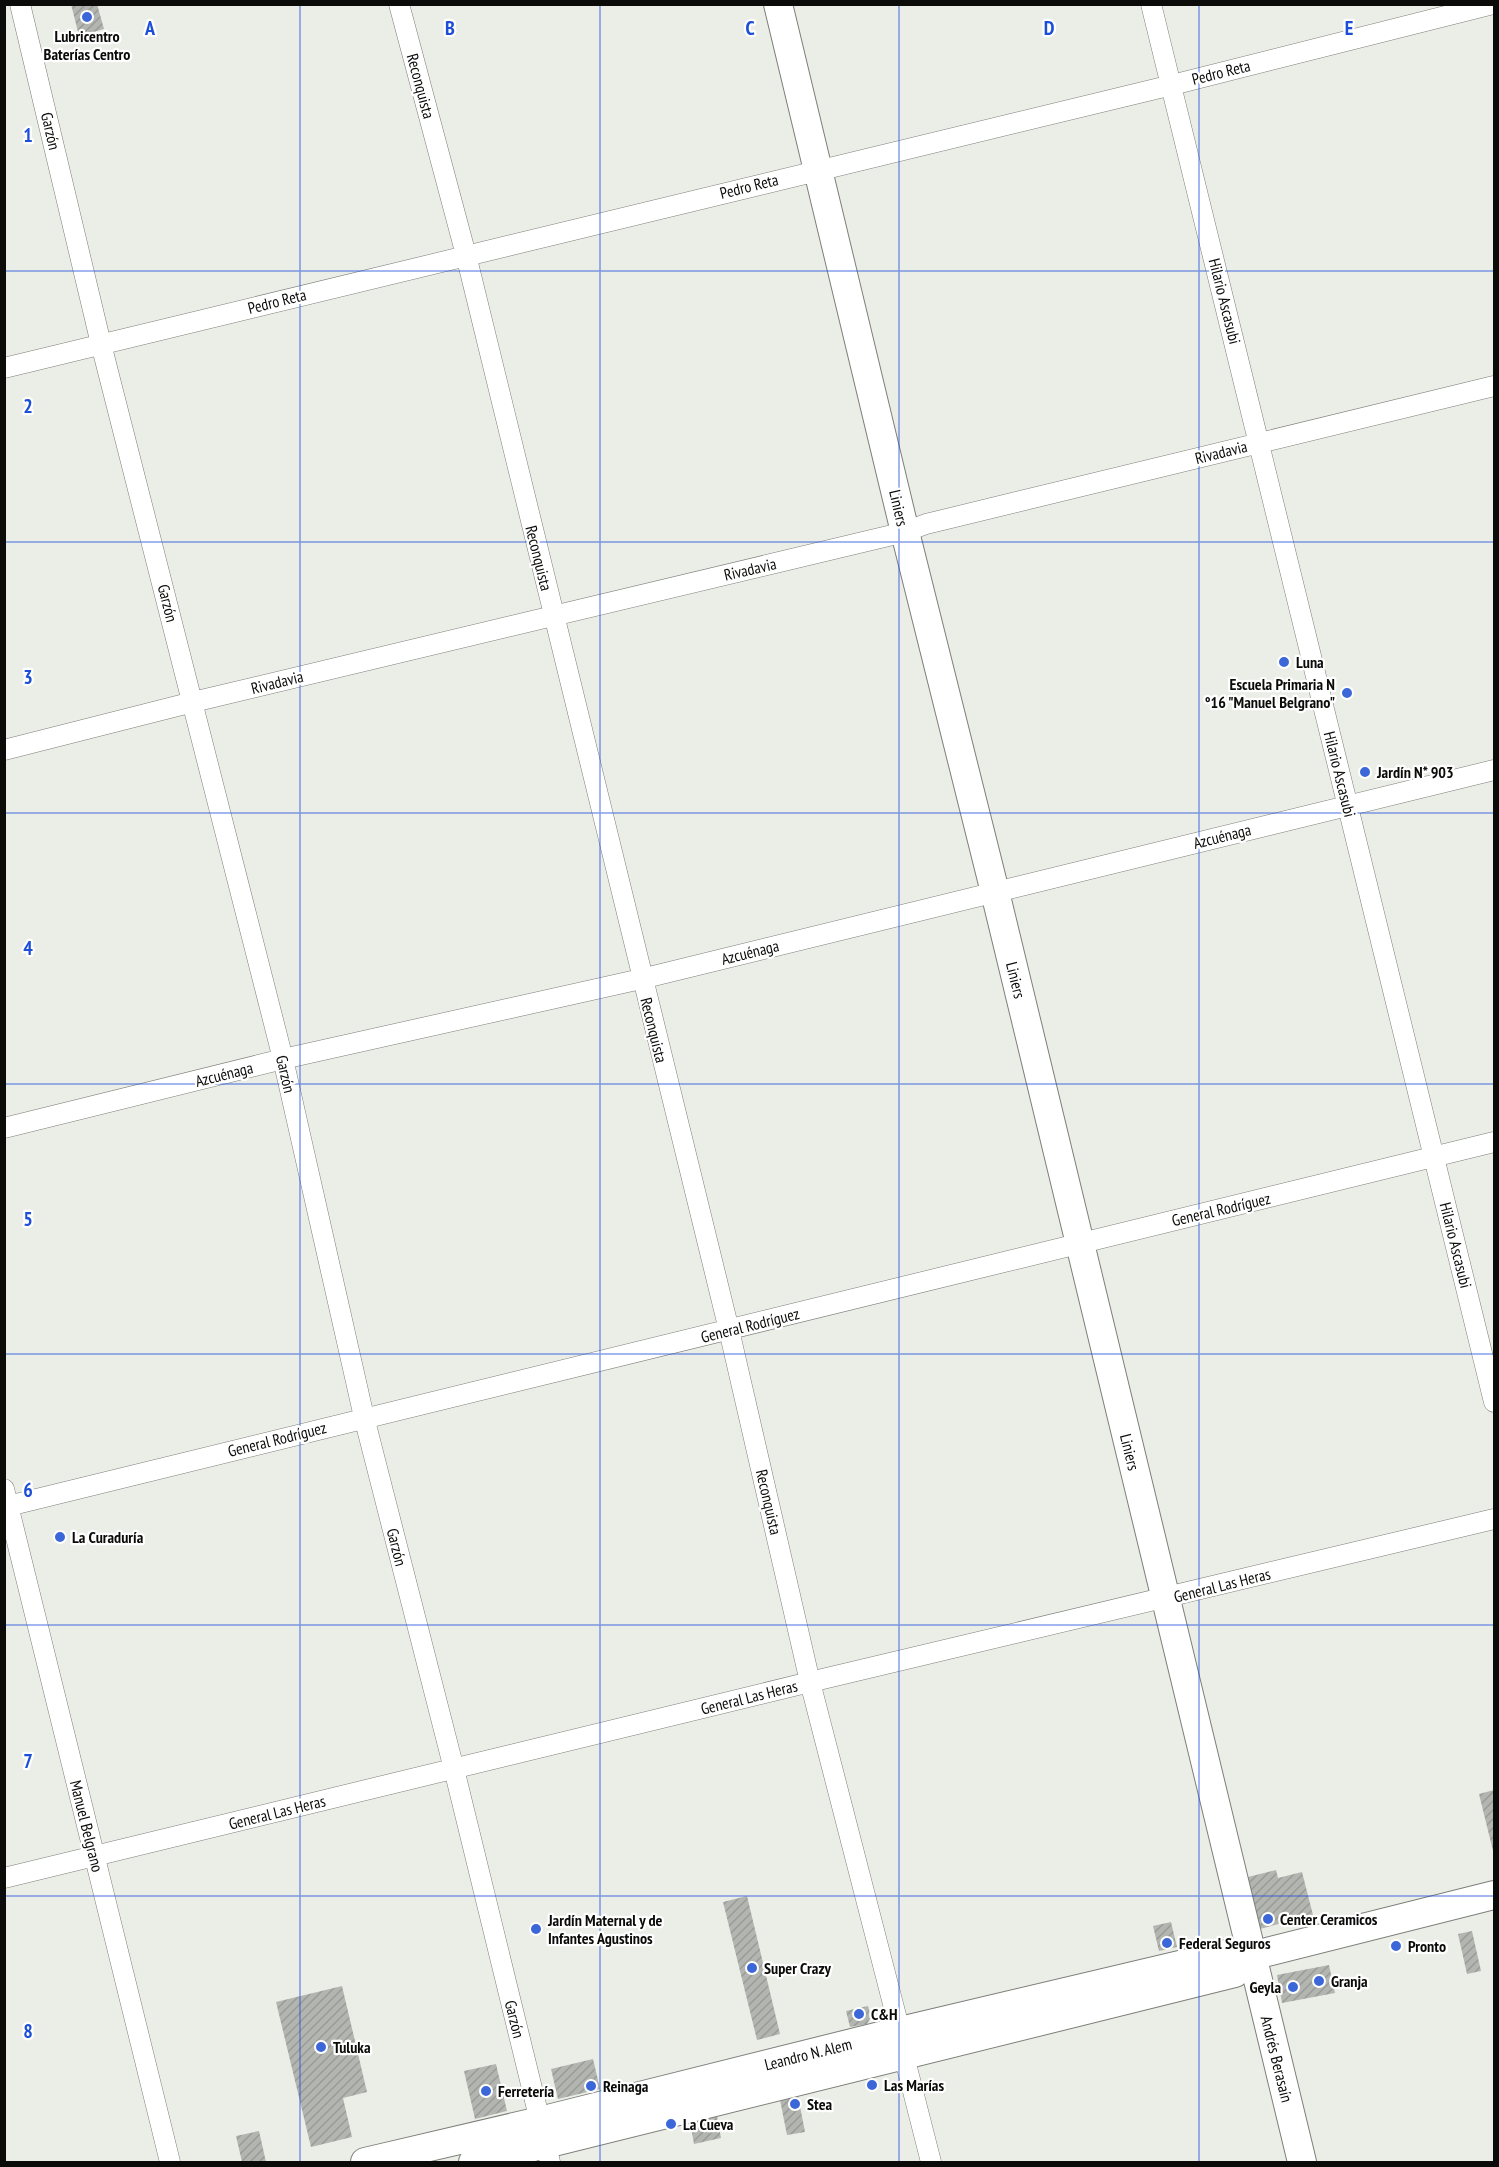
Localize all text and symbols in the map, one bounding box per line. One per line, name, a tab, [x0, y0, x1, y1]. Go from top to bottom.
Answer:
marker: Lubricentro Baterías Centro	[80, 10, 94, 24]
text: A	[144, 15, 156, 41]
text: B	[445, 15, 455, 41]
text: C	[745, 15, 755, 41]
text: D	[1044, 15, 1055, 41]
text: E	[1345, 15, 1353, 41]
place label: Lubricentro Baterías Centro	[44, 26, 130, 64]
street label: Reconquista	[403, 51, 439, 121]
street label: Pedro Reta	[1190, 55, 1252, 89]
street label: Garzón	[37, 110, 65, 152]
text: 1	[23, 122, 33, 148]
street label: Pedro Reta	[718, 169, 780, 203]
street label: Hilario Ascasubi	[1205, 256, 1245, 346]
street label: Pedro Reta	[246, 284, 308, 318]
text: 2	[23, 393, 33, 419]
street label: Rivadavia	[1193, 436, 1249, 468]
street label: Liniers	[885, 488, 913, 528]
street label: Reconquista	[521, 523, 557, 593]
street label: Rivadavia	[722, 553, 778, 585]
street label: Garzón	[154, 582, 182, 624]
place label: Luna	[1296, 652, 1324, 672]
marker: Luna	[1277, 655, 1291, 669]
text: 3	[23, 664, 33, 690]
street label: Rivadavia	[249, 666, 305, 698]
place label: Escuela Primaria N °16 "Manuel Belgrano"	[1205, 674, 1335, 712]
marker: Escuela Primaria N °16 "Manuel Belgrano"	[1340, 686, 1354, 700]
street label: Hilario Ascasubi	[1320, 729, 1360, 819]
place label: Jardín N* 903	[1376, 762, 1454, 782]
marker: Jardín N* 903	[1358, 765, 1372, 779]
street label: Azcuénaga	[1191, 819, 1253, 853]
text: 4	[23, 935, 33, 961]
street label: Azcuénaga	[719, 935, 781, 969]
street label: Liniers	[1002, 960, 1030, 1000]
street label: Reconquista	[636, 995, 672, 1065]
street label: Garzón	[272, 1053, 300, 1095]
street label: Azcuénaga	[193, 1057, 255, 1091]
street label: General Rodríguez	[1170, 1188, 1273, 1230]
street label: Hilario Ascasubi	[1436, 1200, 1476, 1290]
text: 5	[23, 1206, 33, 1232]
street label: General Rodríguez	[699, 1303, 802, 1347]
street label: General Rodríguez	[226, 1417, 329, 1461]
street label: Liniers	[1116, 1432, 1144, 1472]
street label: Reconquista	[752, 1467, 786, 1537]
text: 6	[23, 1477, 33, 1503]
street label: Garzón	[383, 1526, 411, 1568]
place label: La Curaduría	[72, 1527, 144, 1547]
marker: La Curaduría	[53, 1530, 67, 1544]
street label: General Las Heras	[1172, 1563, 1272, 1607]
street label: General Las Heras	[699, 1675, 799, 1719]
text: 7	[23, 1748, 33, 1774]
street label: Manuel Belgrano	[66, 1778, 108, 1874]
street label: General Las Heras	[227, 1790, 327, 1834]
place label: Center Ceramicos	[1280, 1909, 1378, 1929]
place label: Jardín Maternal y de Infantes Agustinos	[547, 1910, 663, 1948]
marker: Center Ceramicos	[1261, 1912, 1275, 1926]
marker: Jardín Maternal y de Infantes Agustinos	[529, 1922, 543, 1936]
place label: Federal Seguros	[1179, 1933, 1271, 1953]
marker: Federal Seguros	[1160, 1936, 1174, 1950]
place label: Pronto	[1408, 1936, 1446, 1956]
marker: Pronto	[1389, 1939, 1403, 1953]
place label: Super Crazy	[764, 1958, 832, 1978]
marker: Super Crazy	[745, 1961, 759, 1975]
place label: Granja	[1331, 1971, 1368, 1991]
marker: Granja	[1312, 1974, 1326, 1988]
place label: Geyla	[1249, 1977, 1281, 1997]
marker: Geyla	[1286, 1980, 1300, 1994]
street label: Garzón	[501, 1998, 529, 2040]
place label: C&H	[871, 2004, 898, 2024]
marker: C&H	[852, 2007, 866, 2021]
street label: Andrés Berasaín	[1257, 2014, 1297, 2104]
text: 8	[23, 2018, 33, 2044]
street label: Leandro N. Alem	[762, 2033, 854, 2075]
place label: Tuluka	[333, 2037, 371, 2057]
marker: Tuluka	[314, 2040, 328, 2054]
place label: Las Marías	[884, 2075, 944, 2095]
place label: Reinaga	[603, 2076, 649, 2096]
marker: Las Marías	[865, 2078, 879, 2092]
marker: Reinaga	[584, 2079, 598, 2093]
place label: Ferretería	[498, 2081, 555, 2101]
marker: Ferretería	[479, 2084, 493, 2098]
place label: Stea	[807, 2094, 833, 2114]
marker: Stea	[788, 2097, 802, 2111]
place label: La Cueva	[683, 2114, 734, 2134]
marker: La Cueva	[664, 2117, 678, 2131]

